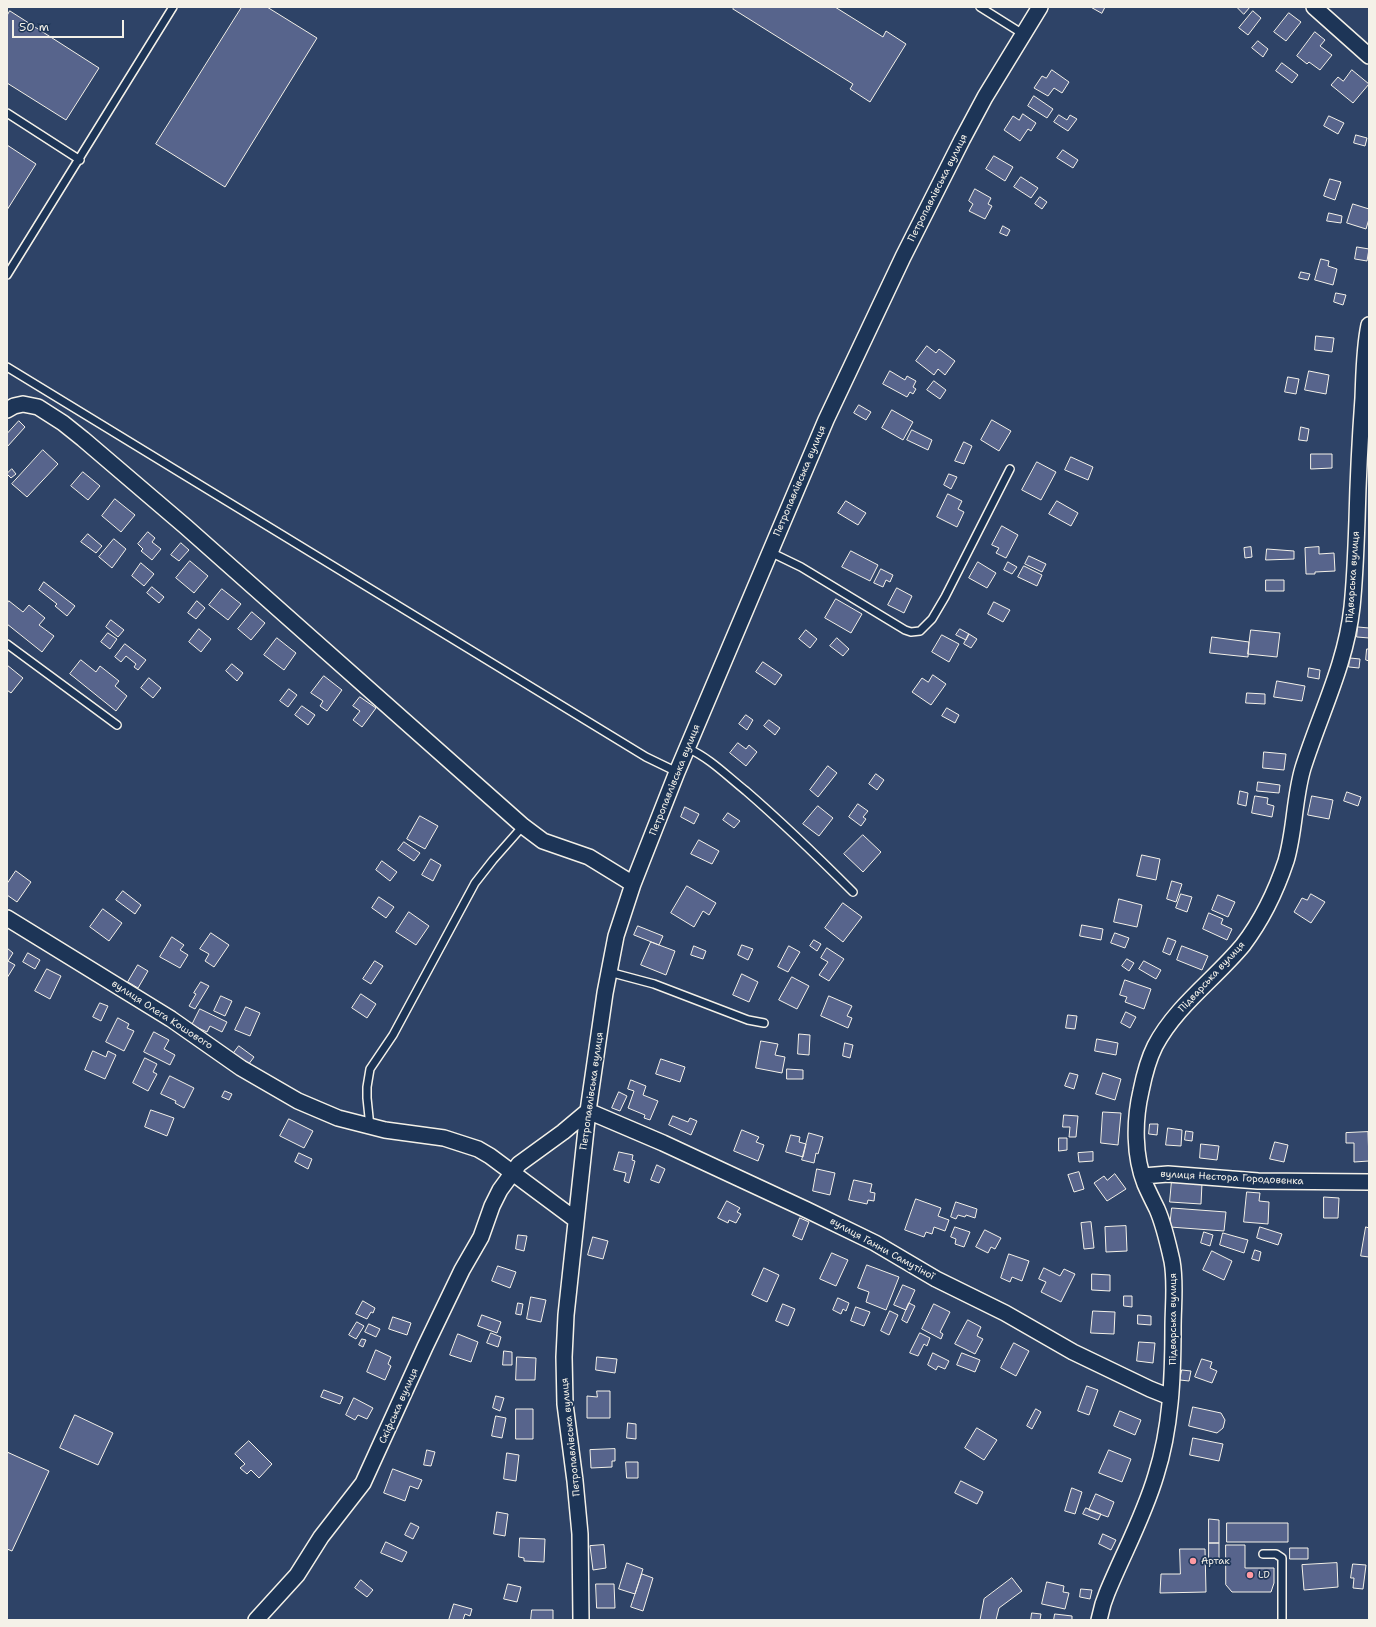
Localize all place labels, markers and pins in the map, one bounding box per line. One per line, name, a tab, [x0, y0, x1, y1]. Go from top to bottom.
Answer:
place label: Артак	[1201, 1555, 1230, 1567]
marker: Артак	[1188, 1556, 1198, 1566]
place label: LD	[1258, 1569, 1270, 1581]
marker: LD	[1245, 1570, 1255, 1580]

